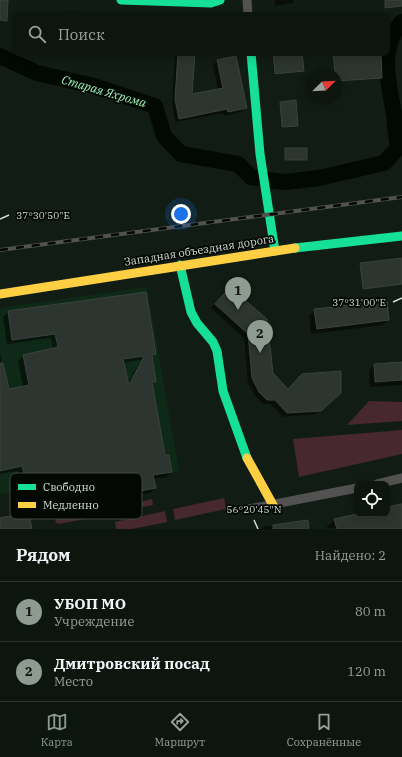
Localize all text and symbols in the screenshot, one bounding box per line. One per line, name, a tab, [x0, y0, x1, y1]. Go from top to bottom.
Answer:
search box	[12, 12, 390, 56]
icon: search	[26, 23, 48, 45]
text: Поиск	[58, 25, 105, 44]
north arrow	[306, 68, 342, 104]
water label: Старая Яхрома	[60, 72, 149, 110]
your location	[171, 204, 191, 224]
text: 37°30'50"E	[16, 209, 70, 222]
street label: Западная объездная дорога	[123, 231, 275, 269]
pin: 1	[225, 277, 251, 310]
text: 37°31'00"E	[332, 296, 386, 309]
pin: 2	[247, 320, 273, 353]
legend	[10, 473, 142, 519]
text: Свободно	[43, 480, 95, 494]
map controls	[354, 481, 390, 517]
button: locate	[354, 481, 390, 517]
text: Медленно	[43, 498, 99, 512]
text: 56°20'45"N	[227, 503, 282, 516]
text: Рядом	[16, 544, 71, 566]
text: Найдено: 2	[315, 547, 386, 564]
text: УБОП МО	[54, 594, 126, 613]
text: 1	[25, 603, 33, 620]
text: 80 m	[355, 603, 386, 620]
text: Учреждение	[54, 613, 134, 630]
text: Дмитровский посад	[54, 654, 210, 673]
text: 2	[25, 663, 33, 680]
text: 120 m	[347, 663, 386, 680]
text: Место	[54, 673, 93, 690]
tab: Карта	[41, 711, 73, 749]
tab: Маршрут	[155, 711, 205, 749]
tab: Сохранённые	[287, 711, 361, 749]

